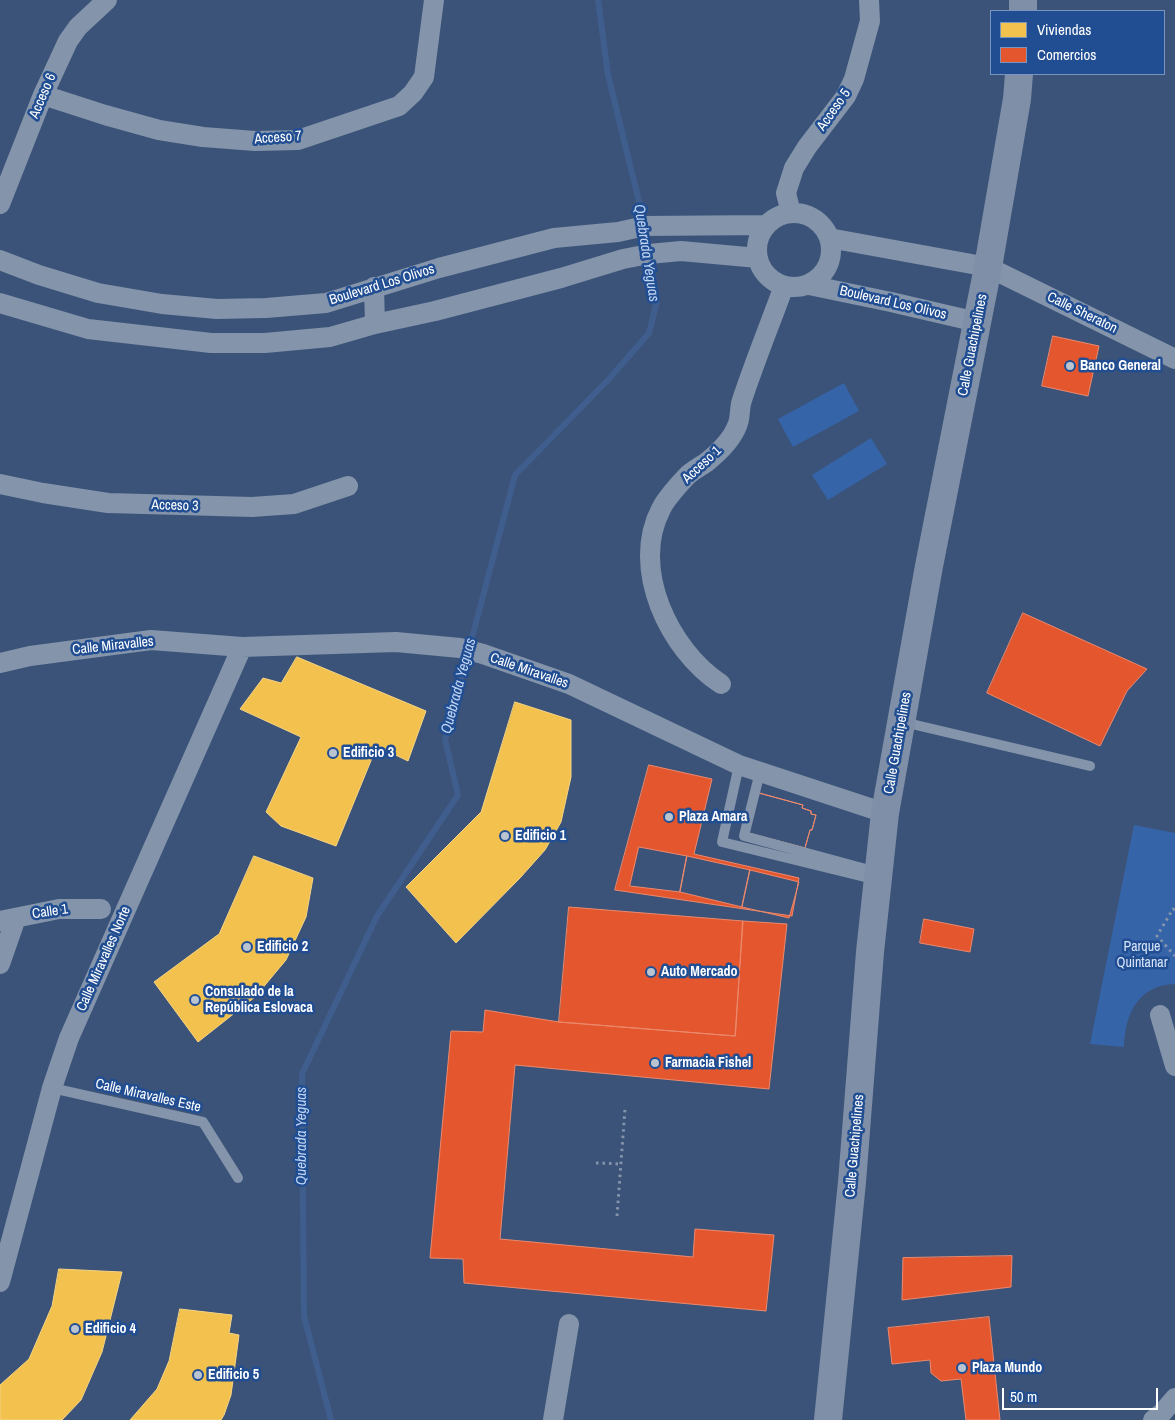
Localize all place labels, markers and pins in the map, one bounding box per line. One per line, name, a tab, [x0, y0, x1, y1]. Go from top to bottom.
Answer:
place label: Banco General	[1080, 358, 1161, 374]
marker: Banco General	[1064, 360, 1076, 372]
place label: Edificio 3	[343, 745, 394, 761]
marker: Edificio 3	[327, 747, 339, 759]
place label: Plaza Amara	[679, 809, 747, 825]
marker: Plaza Amara	[663, 811, 675, 823]
place label: Edificio 1	[515, 828, 566, 844]
marker: Edificio 1	[499, 830, 511, 842]
place label: Edificio 2	[257, 939, 308, 955]
marker: Edificio 2	[241, 941, 253, 953]
place label: Auto Mercado	[661, 964, 738, 980]
marker: Auto Mercado	[645, 966, 657, 978]
place label: Consulado de la República Eslovaca	[205, 984, 313, 1016]
marker: Consulado de la República Eslovaca	[189, 994, 201, 1006]
place label: Farmacia Fishel	[665, 1055, 751, 1071]
marker: Farmacia Fishel	[649, 1057, 661, 1069]
place label: Edificio 4	[85, 1321, 136, 1337]
marker: Edificio 4	[69, 1323, 81, 1335]
place label: Plaza Mundo	[972, 1360, 1042, 1376]
marker: Plaza Mundo	[956, 1362, 968, 1374]
place label: Edificio 5	[208, 1367, 259, 1383]
marker: Edificio 5	[192, 1369, 204, 1381]

